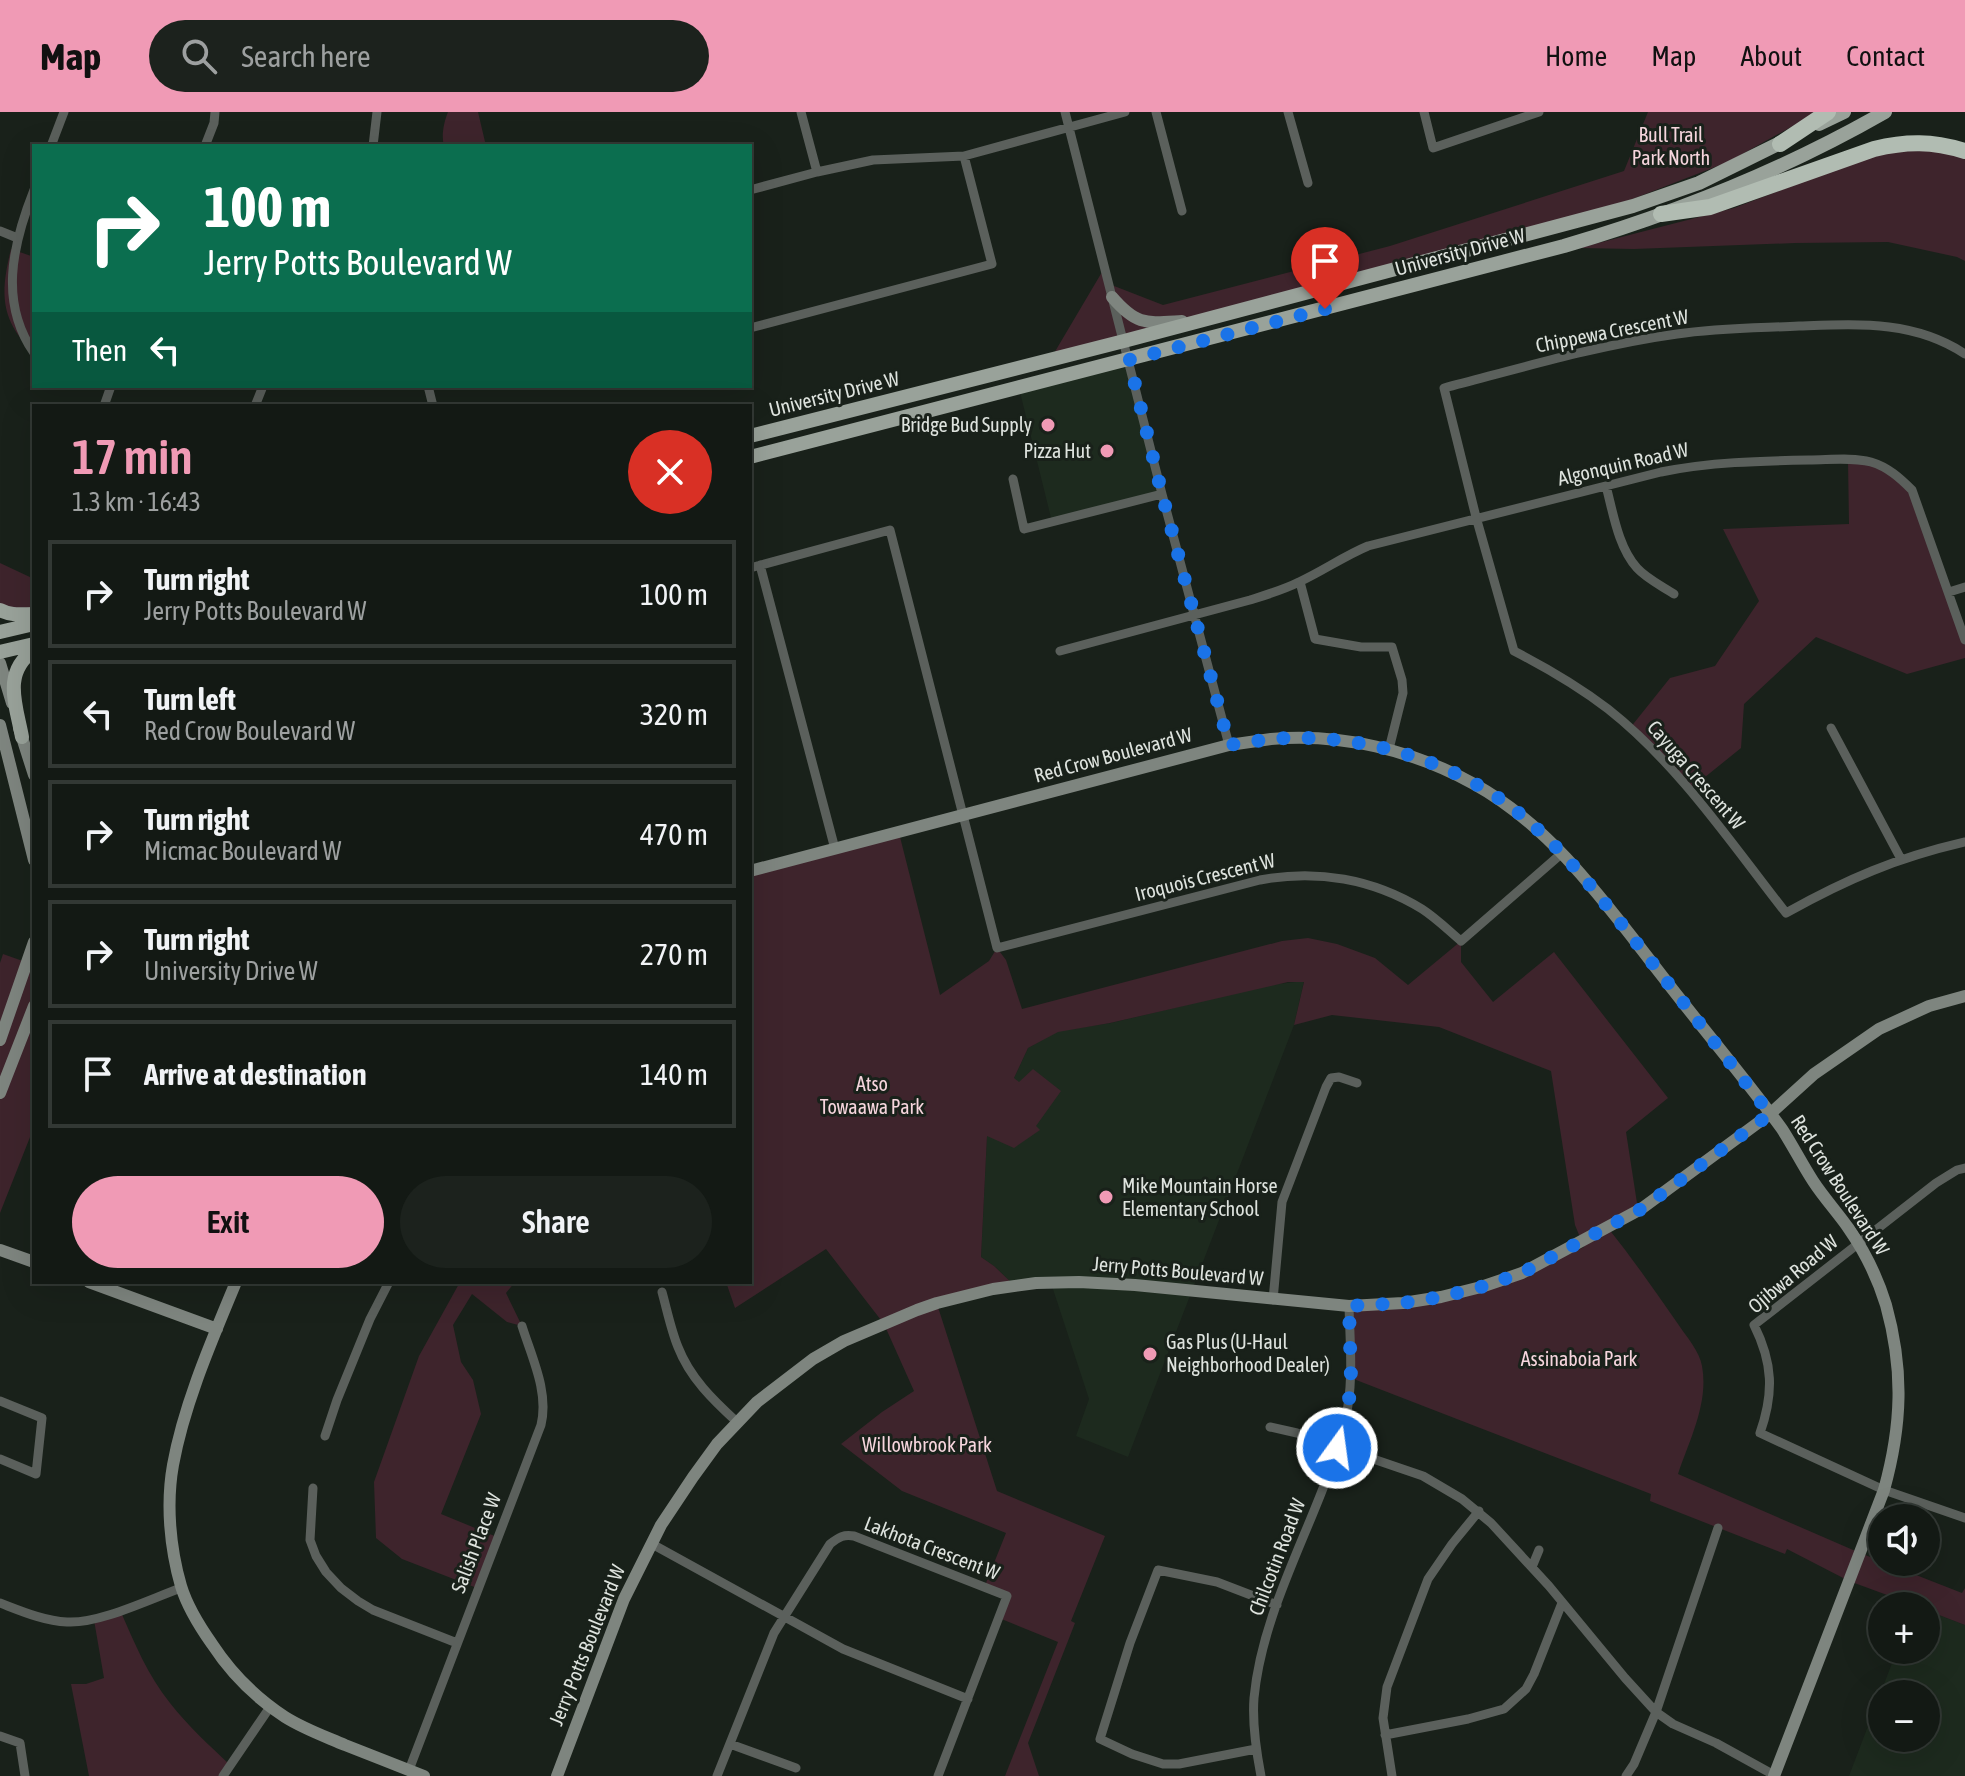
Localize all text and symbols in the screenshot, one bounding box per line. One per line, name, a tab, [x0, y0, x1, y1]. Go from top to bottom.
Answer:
search box	[149, 20, 709, 92]
icon: search	[177, 34, 221, 78]
text: Map	[40, 35, 101, 78]
text: Search here	[241, 39, 371, 73]
text: Home	[1545, 40, 1607, 72]
text: Map	[1651, 40, 1696, 72]
text: About	[1740, 40, 1802, 72]
text: Contact	[1846, 40, 1925, 72]
park label: Bull Trail Park North	[1632, 123, 1710, 169]
text: 100 m	[204, 175, 331, 239]
icon: right	[72, 176, 176, 280]
street label: University Drive W	[1392, 223, 1528, 280]
pin	[1291, 227, 1359, 309]
icon: arrive	[1303, 239, 1347, 283]
text: Jerry Potts Boulevard W	[204, 241, 512, 283]
street label: Chippewa Crescent W	[1534, 304, 1691, 357]
icon: left	[143, 328, 187, 372]
text: Then	[72, 333, 127, 367]
street label: University Drive W	[766, 366, 902, 421]
place label: Bridge Bud Supply	[901, 413, 1032, 436]
marker: Bridge Bud Supply	[1039, 416, 1057, 434]
text: 17 min	[72, 429, 193, 484]
button: close	[628, 430, 712, 514]
street label: Algonquin Road W	[1555, 437, 1691, 490]
place label: Pizza Hut	[1024, 439, 1091, 462]
marker: Pizza Hut	[1098, 442, 1116, 460]
text: 1.3 km · 16:43	[72, 487, 201, 517]
text: Turn right	[144, 562, 250, 596]
icon: right	[76, 572, 120, 616]
text: 100 m	[640, 577, 708, 611]
text: Jerry Potts Boulevard W	[144, 596, 366, 626]
text: Turn left	[144, 682, 236, 716]
icon: left	[76, 692, 120, 736]
text: 320 m	[640, 697, 708, 731]
text: Red Crow Boulevard W	[144, 716, 355, 746]
street label: Cayuga Crescent W	[1643, 716, 1750, 834]
street label: Red Crow Boulevard W	[1031, 722, 1195, 787]
text: Turn right	[144, 802, 250, 836]
icon: right	[76, 812, 120, 856]
text: 470 m	[640, 817, 708, 851]
text: Micmac Boulevard W	[144, 836, 341, 866]
street label: Iroquois Crescent W	[1132, 848, 1278, 905]
text: Turn right	[144, 922, 250, 956]
icon: right	[76, 932, 120, 976]
text: 270 m	[640, 937, 708, 971]
text: University Drive W	[144, 956, 318, 986]
icon: arrive	[76, 1052, 120, 1096]
text: Arrive at destination	[144, 1057, 366, 1091]
text: 140 m	[640, 1057, 708, 1091]
park label: Atso Towaawa Park	[820, 1072, 924, 1118]
street label: Red Crow Boulevard W	[1787, 1110, 1895, 1260]
place label: Mike Mountain Horse Elementary School	[1122, 1174, 1278, 1220]
button: Exit	[72, 1176, 384, 1268]
button: Share	[400, 1176, 712, 1268]
marker: Mike Mountain Horse Elementary School	[1097, 1188, 1115, 1206]
street label: Ojibwa Road W	[1743, 1229, 1842, 1318]
street label: Jerry Potts Boulevard W	[1092, 1252, 1265, 1289]
place label: Gas Plus (U-Haul Neighborhood Dealer)	[1166, 1330, 1330, 1376]
marker: Gas Plus (U-Haul Neighborhood Dealer)	[1141, 1345, 1159, 1363]
park label: Assinaboia Park	[1521, 1347, 1637, 1370]
position arrow	[1295, 1406, 1379, 1490]
park label: Willowbrook Park	[862, 1433, 992, 1456]
street label: Salish Place W	[446, 1489, 505, 1596]
street label: Chilcotin Road W	[1244, 1495, 1310, 1619]
map controls	[1868, 1504, 1940, 1752]
button: sound	[1868, 1504, 1940, 1576]
street label: Lakhota Crescent W	[861, 1511, 1003, 1584]
street label: Jerry Potts Boulevard W	[544, 1561, 629, 1728]
button: +	[1868, 1592, 1940, 1664]
button: −	[1868, 1680, 1940, 1752]

